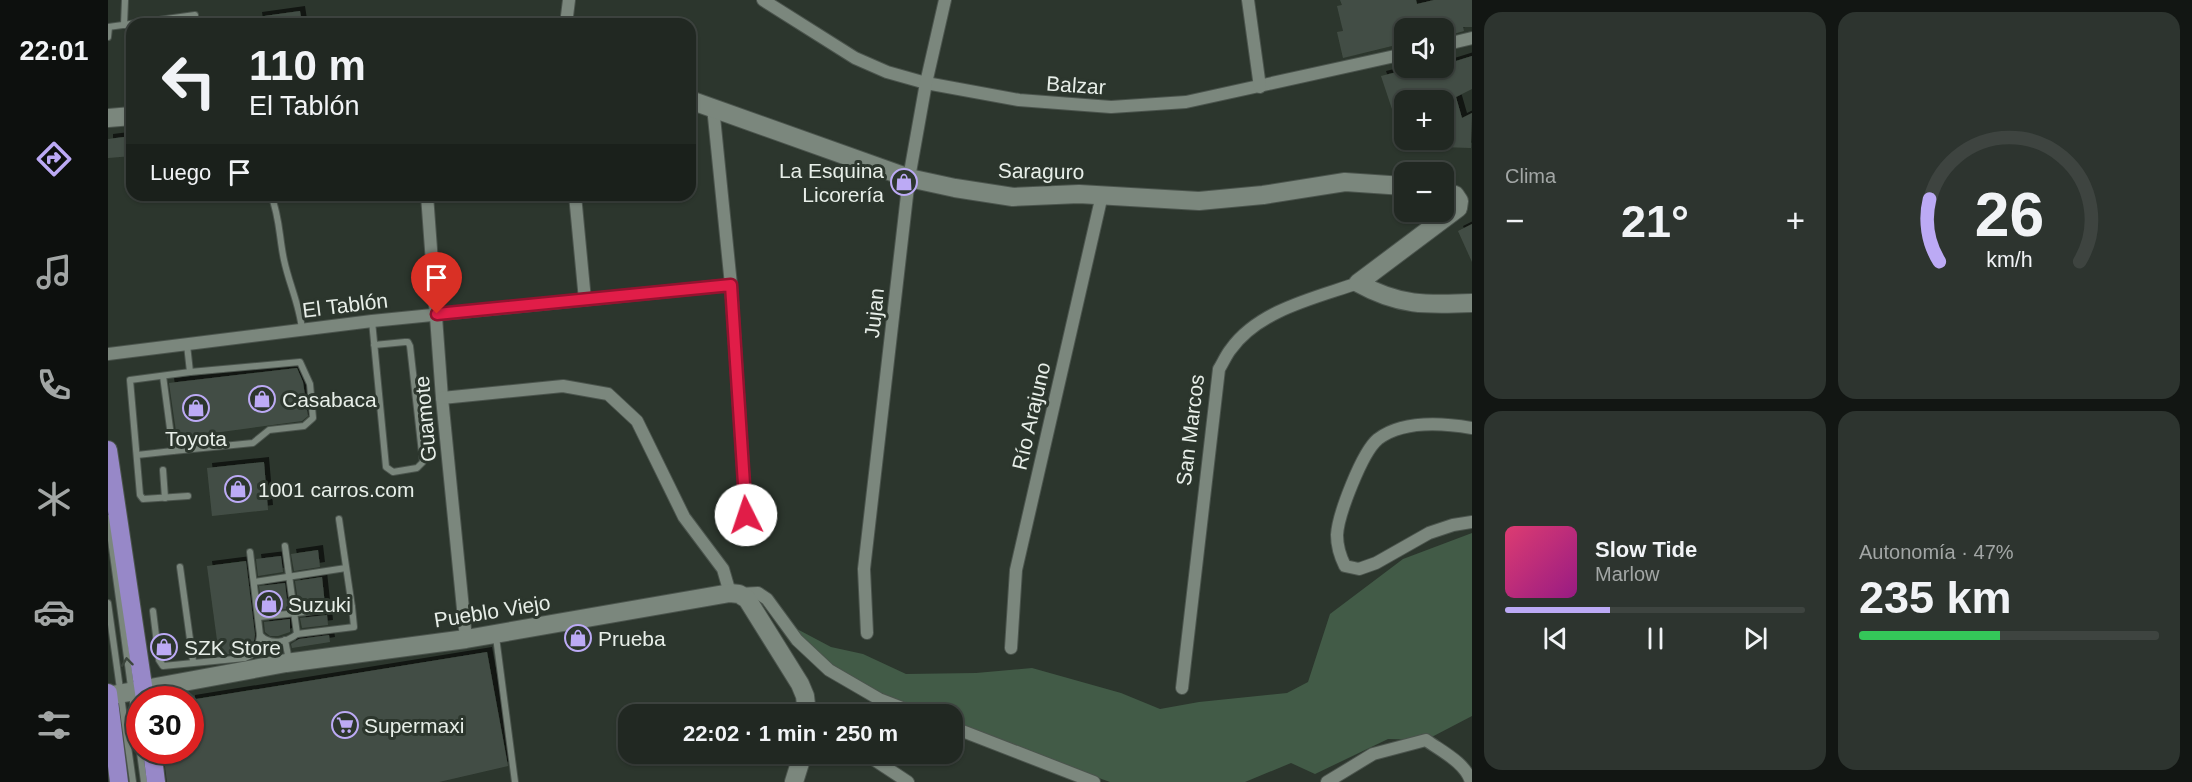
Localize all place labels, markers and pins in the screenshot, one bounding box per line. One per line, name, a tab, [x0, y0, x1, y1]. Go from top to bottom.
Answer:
place label: La Esquina Licorería	[779, 159, 884, 206]
shop icon: La Esquina Licorería	[889, 167, 919, 197]
pin	[411, 252, 462, 314]
shop icon: Casabaca	[247, 384, 277, 414]
place label: Casabaca	[282, 388, 377, 411]
shop icon: Toyota	[181, 393, 211, 423]
place label: Toyota	[165, 427, 227, 450]
shop icon: 1001 carros.com	[223, 474, 253, 504]
place label: 1001 carros.com	[258, 478, 414, 501]
shop icon: Suzuki	[254, 589, 284, 619]
place label: Suzuki	[288, 593, 351, 616]
shop icon: Prueba	[563, 623, 593, 653]
place label: Prueba	[598, 627, 666, 650]
shop icon: SZK Store	[149, 632, 179, 662]
place label: SZK Store	[184, 636, 281, 659]
supermarket icon: Supermaxi	[330, 710, 360, 740]
place label: Supermaxi	[364, 714, 464, 737]

